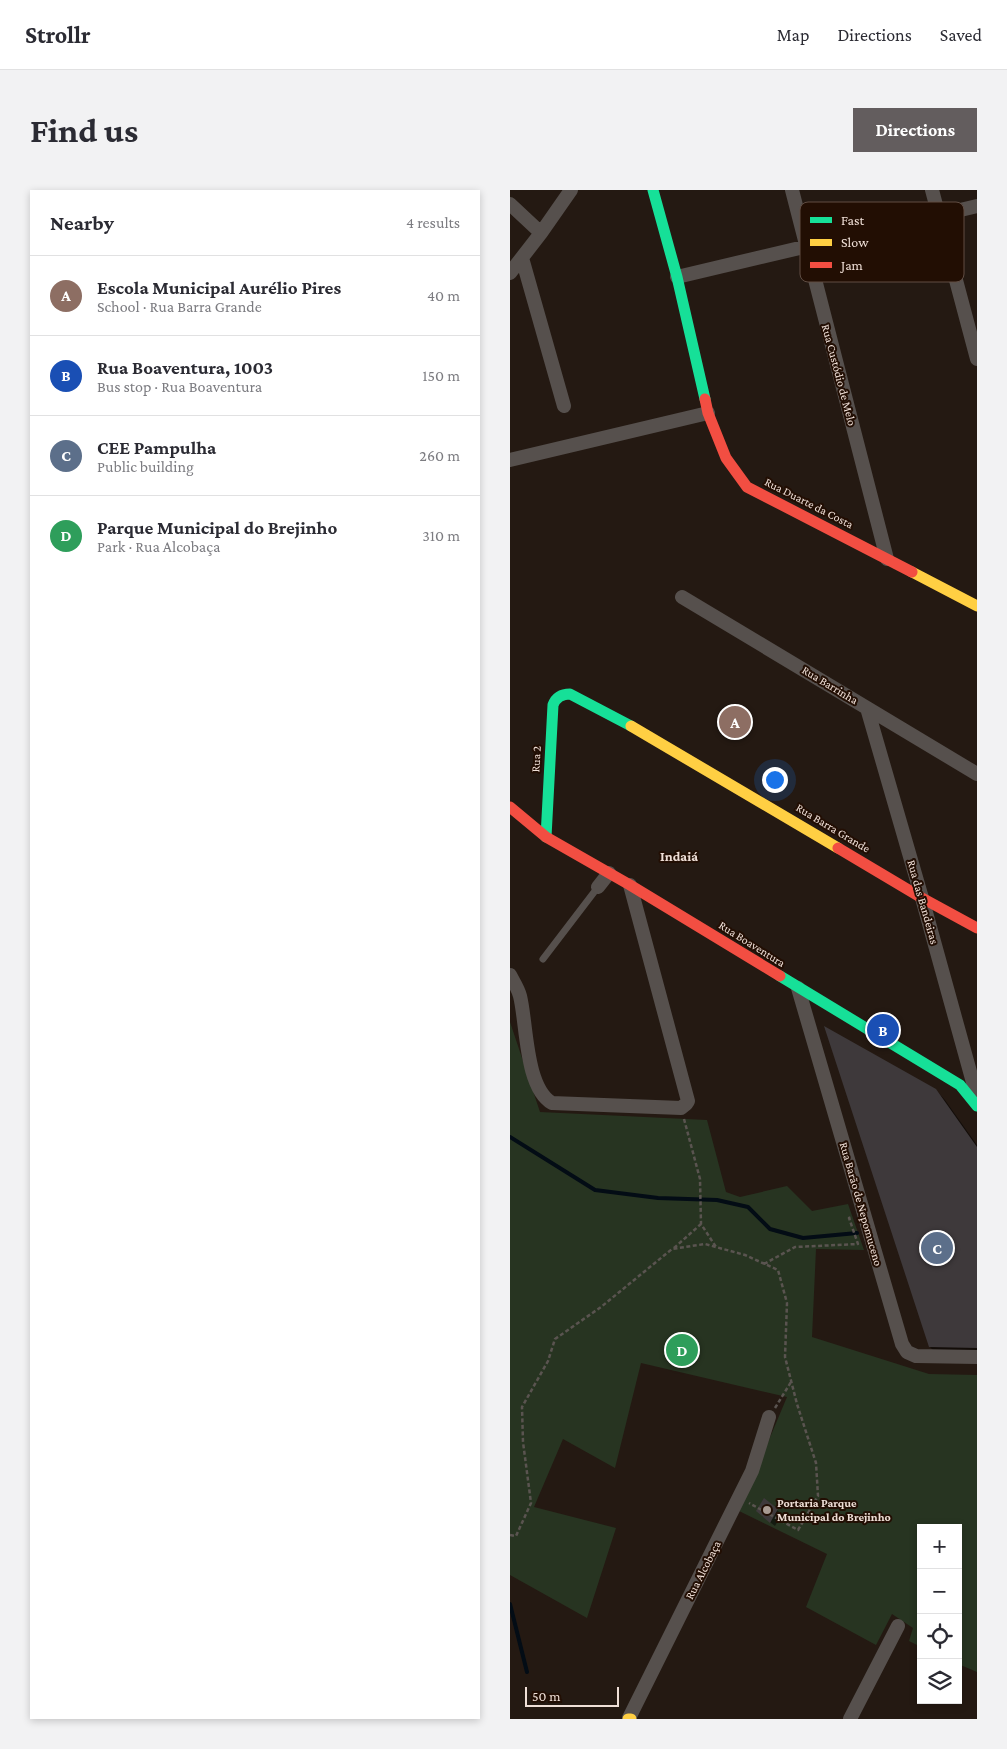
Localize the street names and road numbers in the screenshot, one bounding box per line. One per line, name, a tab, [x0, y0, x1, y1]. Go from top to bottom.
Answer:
street label: Rua Custódio de Melo	[819, 323, 859, 427]
street label: Rua Duarte da Costa	[762, 475, 856, 532]
street label: Rua Barrinha	[799, 663, 861, 707]
street label: Rua 2	[528, 745, 544, 773]
street label: Rua Barra Grande	[793, 800, 873, 856]
street label: Rua das Bandeiras	[904, 858, 942, 946]
street label: Rua Boaventura	[716, 918, 788, 970]
street label: Rua Barão de Nepomuceno	[837, 1140, 885, 1268]
street label: Rua Alcobaça	[682, 1538, 724, 1602]

